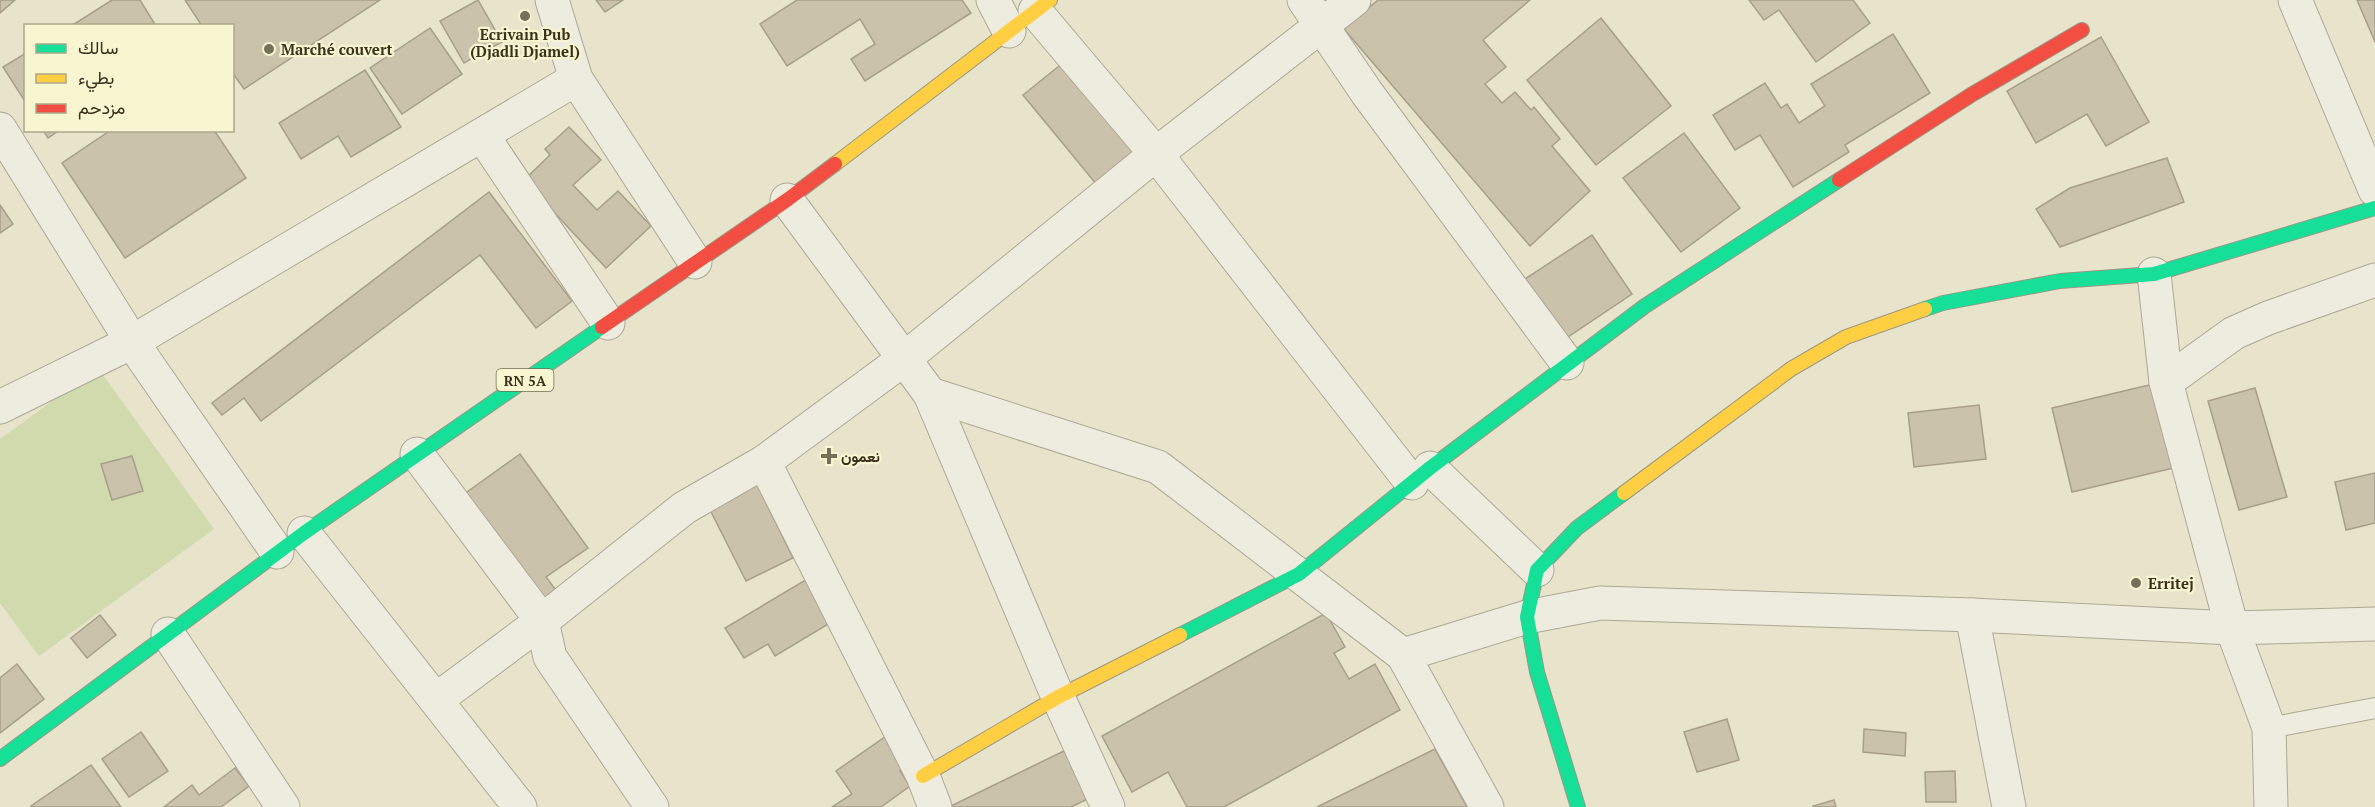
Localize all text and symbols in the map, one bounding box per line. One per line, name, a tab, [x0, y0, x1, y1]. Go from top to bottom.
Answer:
marker: Ecrivain Pub (Djadli Djamel)	[518, 9, 532, 23]
legend	[24, 24, 234, 132]
place label: Ecrivain Pub (Djadli Djamel)	[470, 24, 580, 61]
text: سالك	[78, 35, 118, 59]
place label: Marché couvert	[281, 39, 392, 59]
marker: Marché couvert	[262, 42, 276, 56]
text: بطيء	[78, 65, 114, 93]
text: مزدحم	[78, 95, 125, 120]
road number: RN 5A	[496, 369, 554, 391]
place label: نعمون	[841, 446, 880, 466]
marker: نعمون	[822, 449, 836, 463]
place label: Erritej	[2148, 573, 2194, 593]
marker: Erritej	[2129, 576, 2143, 590]

